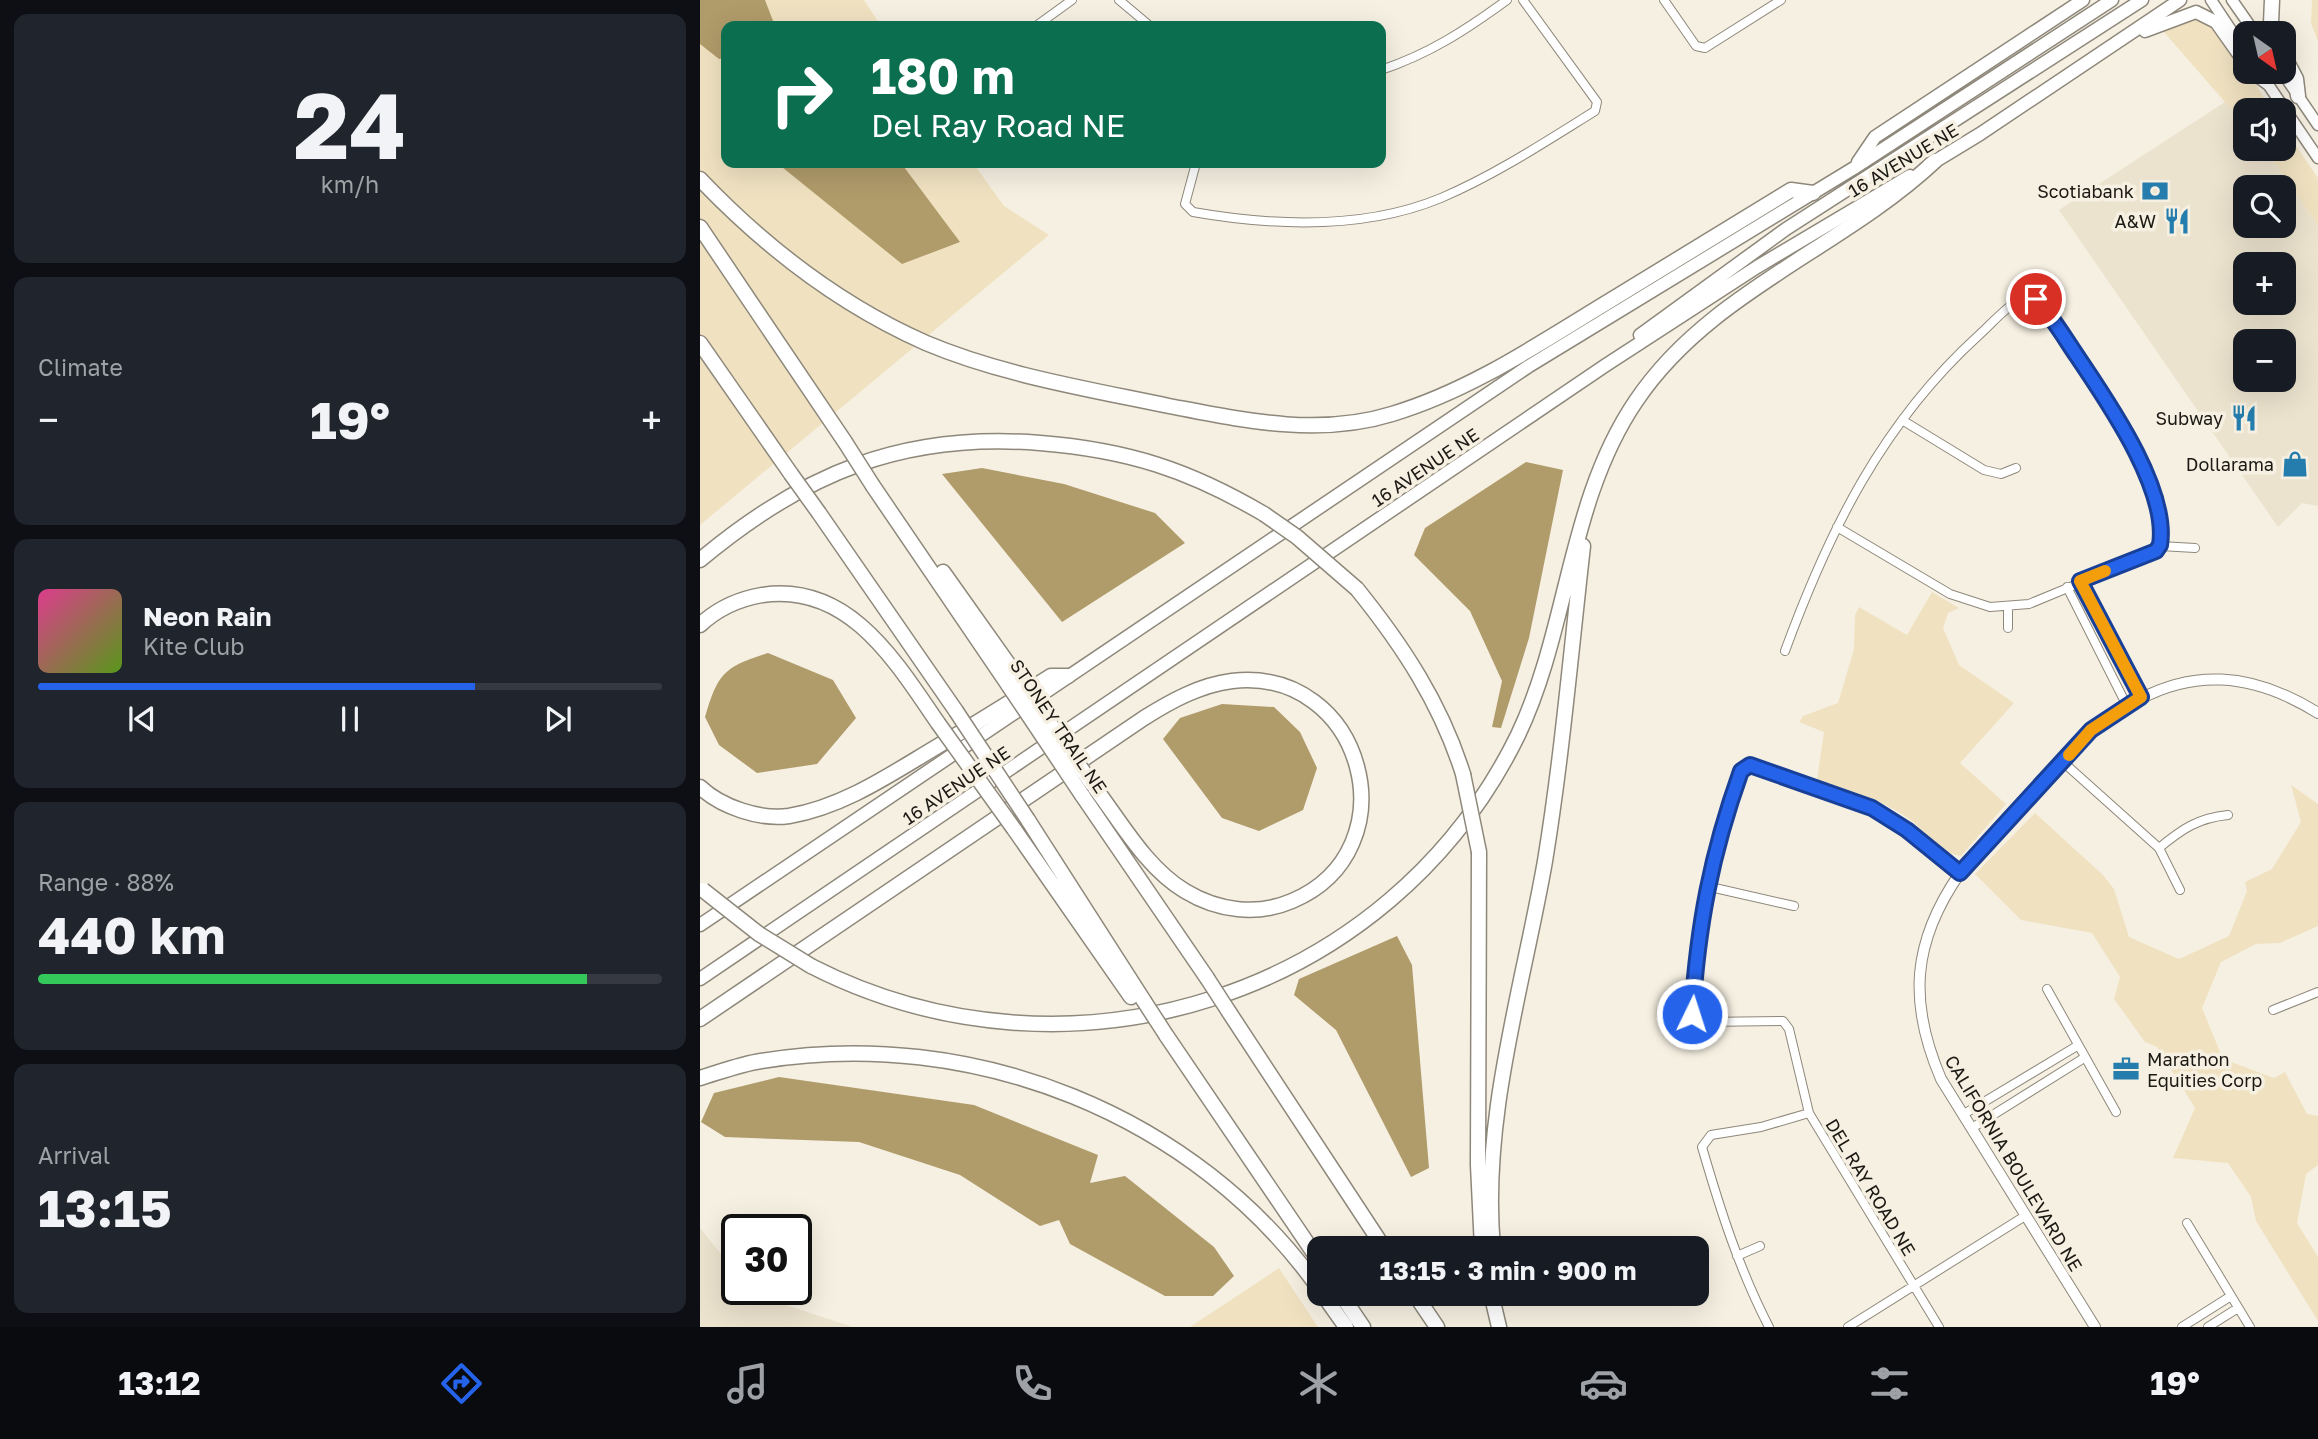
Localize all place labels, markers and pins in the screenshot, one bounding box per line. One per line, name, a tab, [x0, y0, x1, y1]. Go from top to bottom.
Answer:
bank icon: Scotiabank	[2140, 176, 2170, 206]
place label: Scotiabank	[2037, 180, 2134, 202]
restaurant icon: A&W	[2162, 206, 2192, 236]
place label: A&W	[2115, 210, 2156, 232]
pin	[2006, 269, 2066, 329]
restaurant icon: Subway	[2229, 403, 2259, 433]
place label: Subway	[2156, 407, 2223, 429]
shop icon: Dollarama	[2280, 449, 2310, 479]
place label: Dollarama	[2186, 453, 2274, 475]
place label: Marathon Equities Corp	[2147, 1048, 2262, 1091]
office icon: Marathon Equities Corp	[2111, 1054, 2141, 1084]

